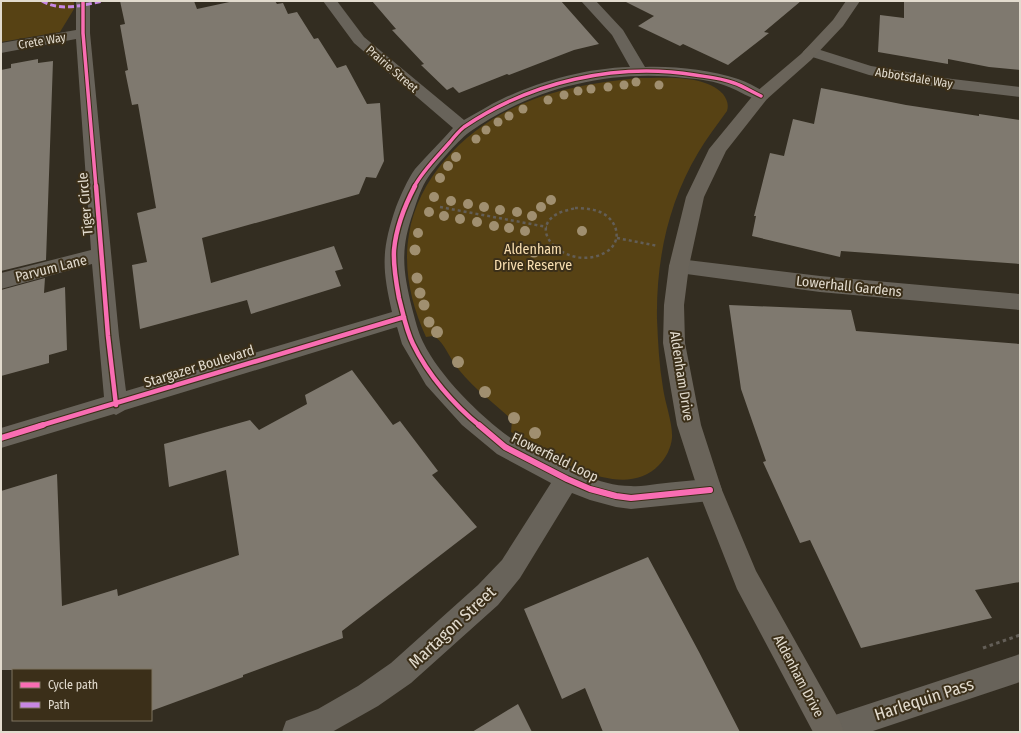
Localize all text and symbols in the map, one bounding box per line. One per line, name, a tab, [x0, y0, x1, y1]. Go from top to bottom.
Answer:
street label: Crete Way	[17, 30, 67, 52]
street label: Prairie Street	[363, 43, 421, 95]
street label: Abbotsdale Way	[874, 65, 954, 91]
street label: Tiger Circle	[74, 172, 97, 236]
park label: Aldenham Drive Reserve	[494, 241, 572, 274]
street label: Parvum Lane	[14, 251, 89, 286]
street label: Lowerhall Gardens	[795, 272, 903, 301]
street label: Aldenham Drive	[666, 330, 697, 422]
street label: Stargazer Boulevard	[142, 342, 256, 391]
street label: Flowerfield Loop	[509, 429, 601, 486]
street label: Martagon Street	[404, 581, 501, 673]
street label: Aldenham Drive	[770, 632, 827, 720]
legend	[12, 669, 152, 721]
street label: Harlequin Pass	[872, 674, 976, 725]
text: Cycle path	[48, 678, 98, 692]
text: Path	[48, 698, 70, 712]

